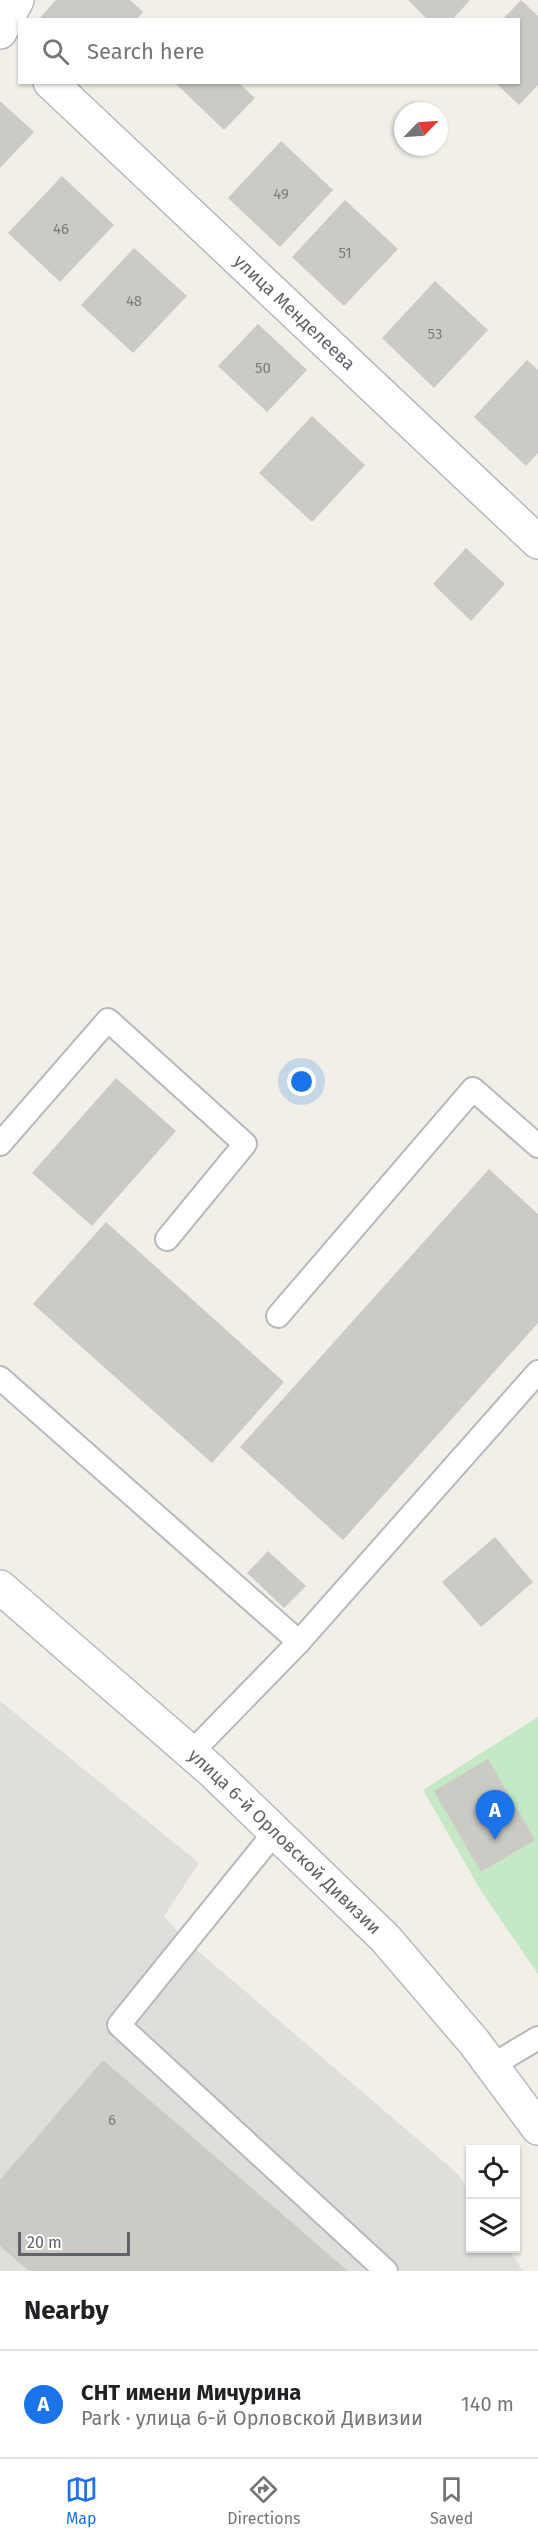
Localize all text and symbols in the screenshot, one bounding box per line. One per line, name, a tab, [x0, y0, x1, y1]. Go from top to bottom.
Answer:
search box	[18, 18, 520, 84]
icon: search	[39, 35, 72, 68]
text: Search here	[87, 38, 205, 65]
north arrow	[394, 102, 448, 156]
house number: 49	[273, 185, 289, 203]
house number: 46	[53, 220, 69, 238]
house number: 51	[338, 244, 352, 262]
street label: улица Менделеева	[229, 250, 360, 375]
house number: 48	[126, 292, 142, 310]
house number: 53	[428, 325, 442, 343]
house number: 50	[255, 359, 271, 377]
your location	[287, 1067, 316, 1096]
street label: улица 6-й Орловской Дивизии	[184, 1744, 386, 1939]
pin: A	[476, 1790, 514, 1840]
house number: 6	[108, 2111, 116, 2129]
map controls	[466, 2145, 520, 2253]
button: locate	[466, 2145, 520, 2199]
button: layers	[466, 2199, 520, 2253]
scale bar	[18, 2229, 130, 2256]
text: 20 m	[27, 2233, 62, 2252]
text: Nearby	[24, 2295, 109, 2326]
text: СНТ имени Мичурина	[81, 2379, 301, 2406]
text: A	[38, 2392, 49, 2416]
text: 140 m	[461, 2392, 514, 2416]
text: Park · улица 6-й Орловской Дивизии	[81, 2406, 423, 2430]
tab: Map	[65, 2473, 98, 2528]
tab: Directions	[227, 2473, 301, 2528]
tab: Saved	[430, 2473, 473, 2528]

